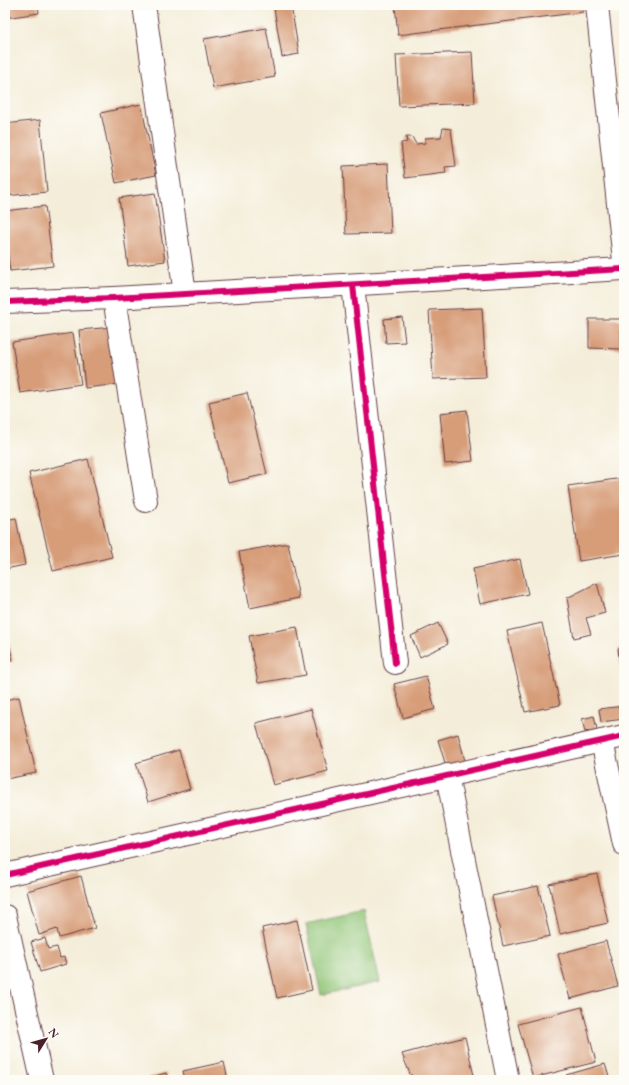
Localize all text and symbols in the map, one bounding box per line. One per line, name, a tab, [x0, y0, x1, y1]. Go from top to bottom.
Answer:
north arrow	[26, 1019, 66, 1059]
text: N	[46, 1025, 62, 1041]

